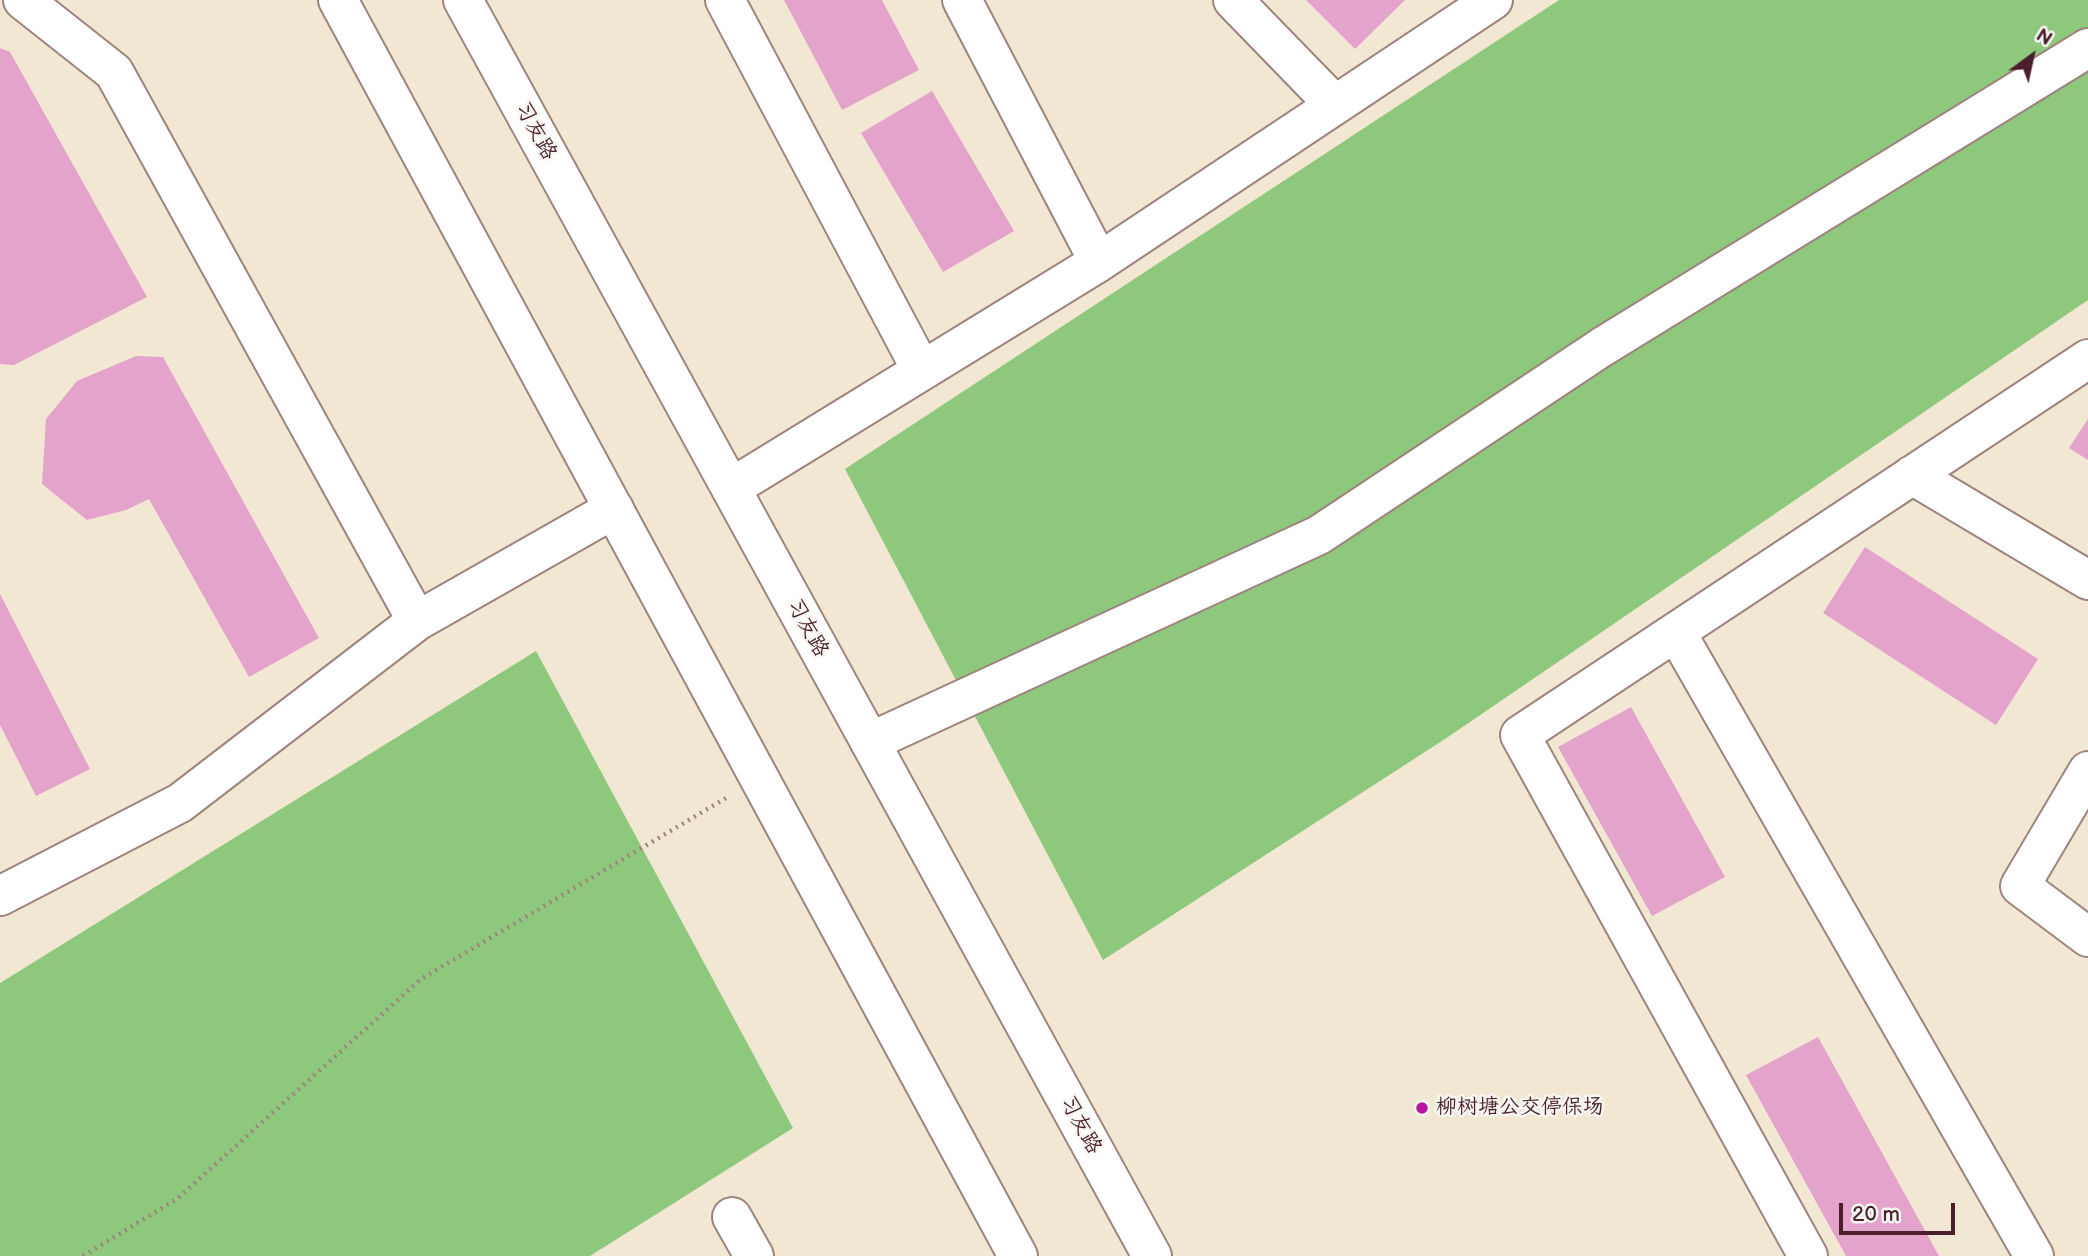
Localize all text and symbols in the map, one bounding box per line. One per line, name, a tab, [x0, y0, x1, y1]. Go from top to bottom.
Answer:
north arrow	[1997, 21, 2067, 91]
text: N	[2031, 24, 2056, 52]
street label: 习友路	[509, 97, 561, 165]
street label: 习友路	[781, 594, 833, 662]
street label: 习友路	[1054, 1091, 1106, 1159]
place label: 柳树塘公交停保场	[1436, 1095, 1604, 1121]
marker: 柳树塘公交停保场	[1414, 1100, 1430, 1116]
scale bar	[1843, 1190, 1958, 1234]
text: 20 m	[1852, 1202, 1900, 1227]

